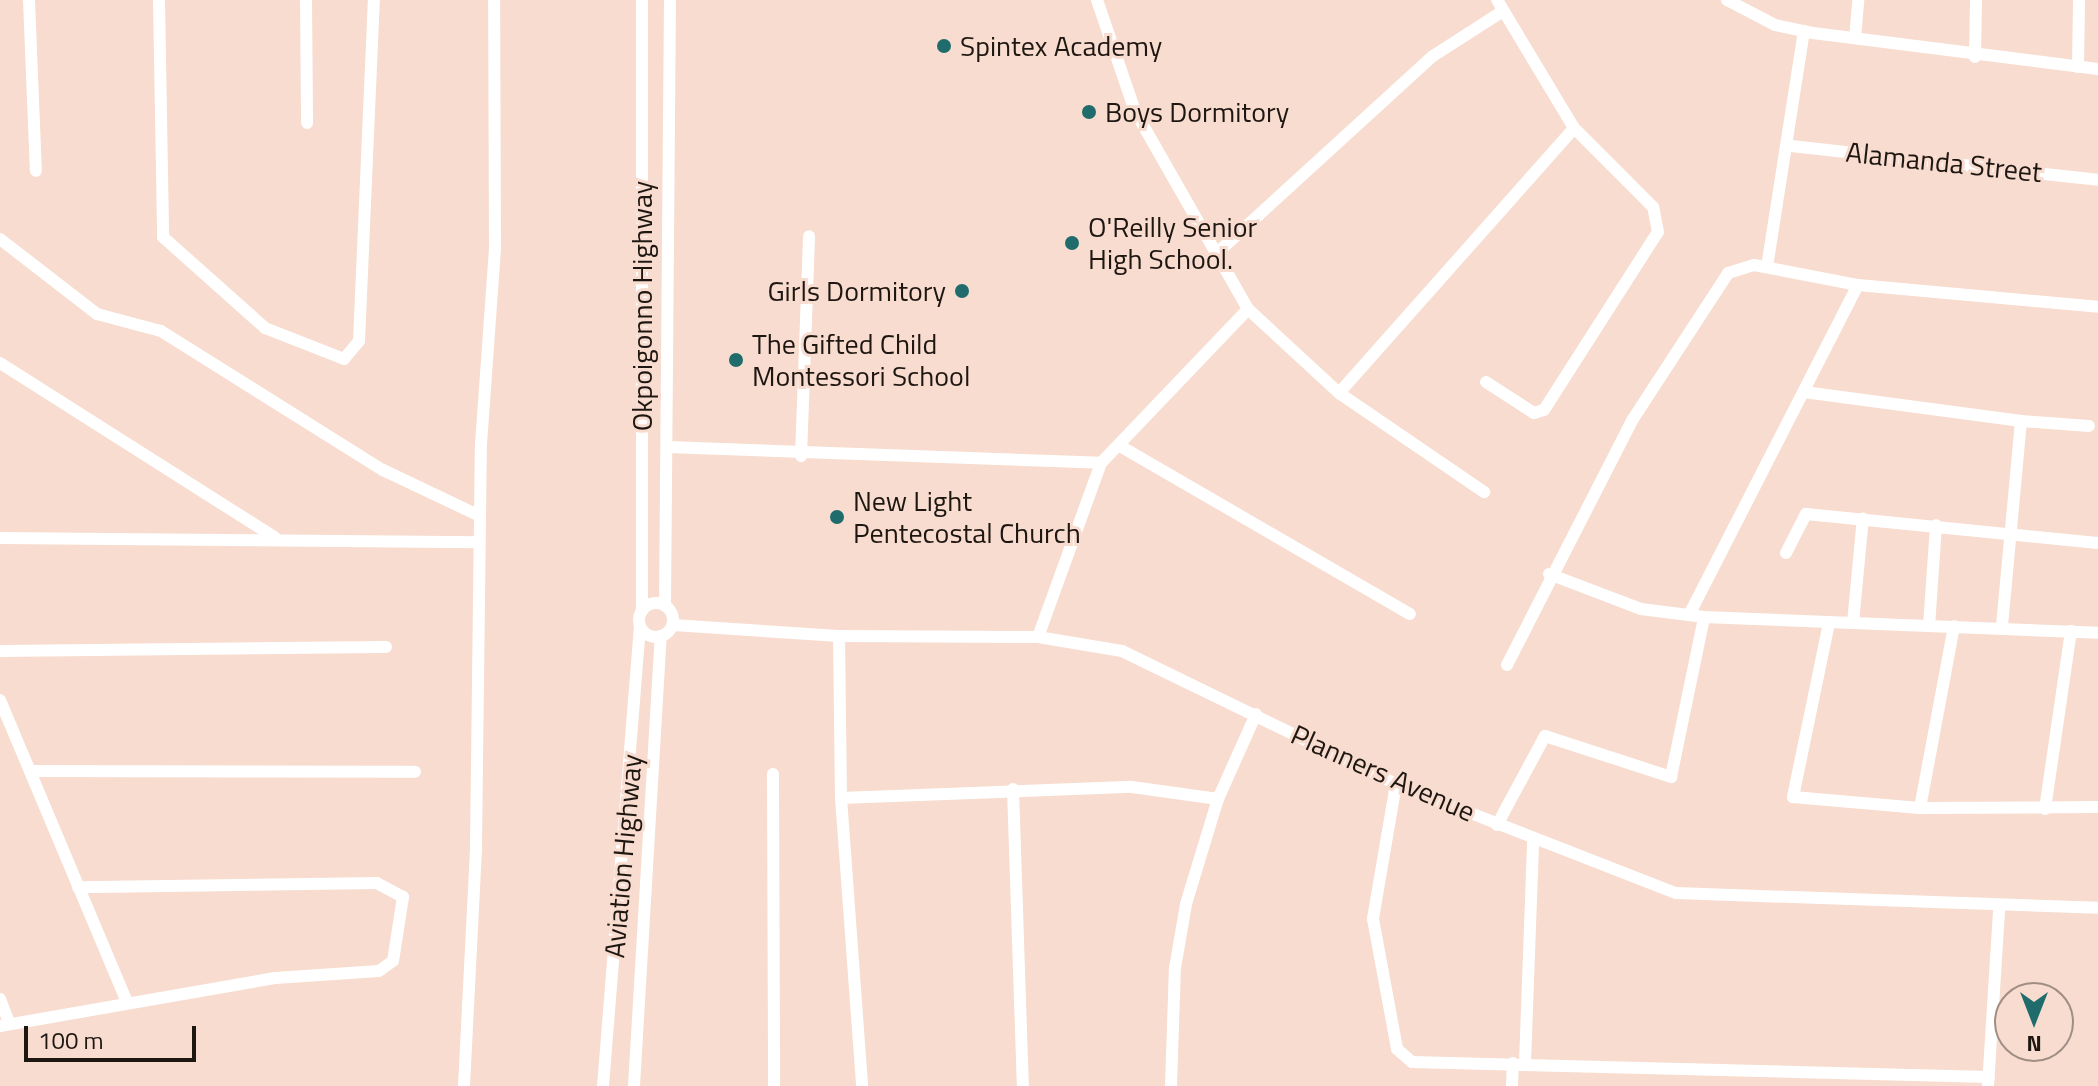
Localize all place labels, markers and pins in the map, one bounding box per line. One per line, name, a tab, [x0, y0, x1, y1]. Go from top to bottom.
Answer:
place label: Spintex Academy	[960, 29, 1162, 63]
marker: Spintex Academy	[935, 37, 953, 55]
place label: Boys Dormitory	[1105, 95, 1289, 129]
marker: Boys Dormitory	[1080, 103, 1098, 121]
place label: O'Reilly Senior High School.	[1088, 210, 1257, 276]
marker: O'Reilly Senior High School.	[1063, 234, 1081, 252]
place label: Girls Dormitory	[767, 274, 946, 308]
marker: Girls Dormitory	[953, 282, 971, 300]
place label: The Gifted Child Montessori School	[752, 327, 970, 393]
marker: The Gifted Child Montessori School	[727, 351, 745, 369]
place label: New Light Pentecostal Church	[853, 484, 1081, 550]
marker: New Light Pentecostal Church	[828, 508, 846, 526]

